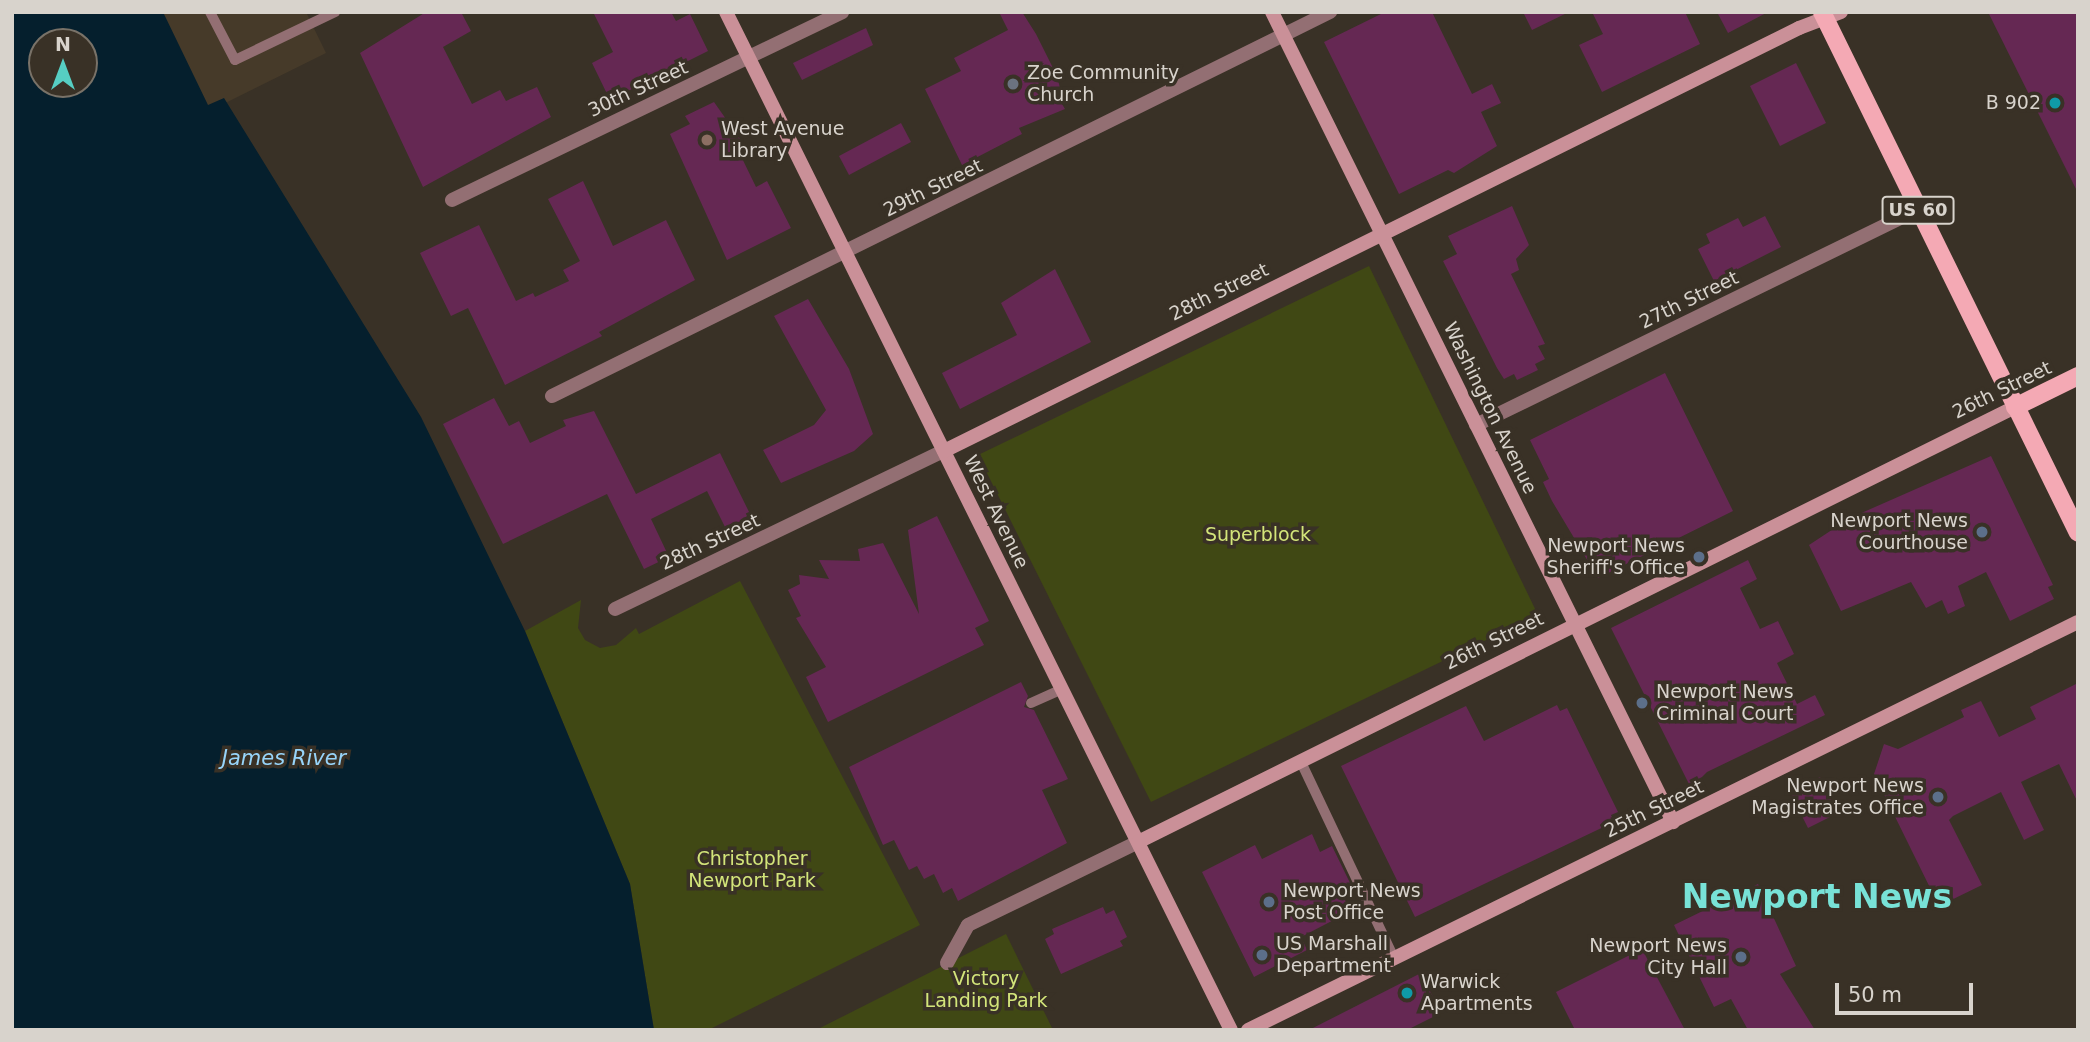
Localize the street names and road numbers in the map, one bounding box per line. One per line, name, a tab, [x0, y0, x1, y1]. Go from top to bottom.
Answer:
street label: 30th Street	[584, 56, 692, 122]
street label: 29th Street	[880, 154, 986, 222]
road number: US 60	[1881, 196, 1955, 224]
street label: 28th Street	[1166, 258, 1272, 326]
street label: 27th Street	[1636, 266, 1742, 334]
street label: Washington Avenue	[1438, 318, 1542, 498]
street label: 26th Street	[1949, 356, 2055, 424]
street label: West Avenue	[959, 452, 1033, 572]
street label: 28th Street	[656, 509, 764, 575]
street label: 26th Street	[1441, 607, 1547, 675]
street label: 25th Street	[1601, 775, 1707, 843]

